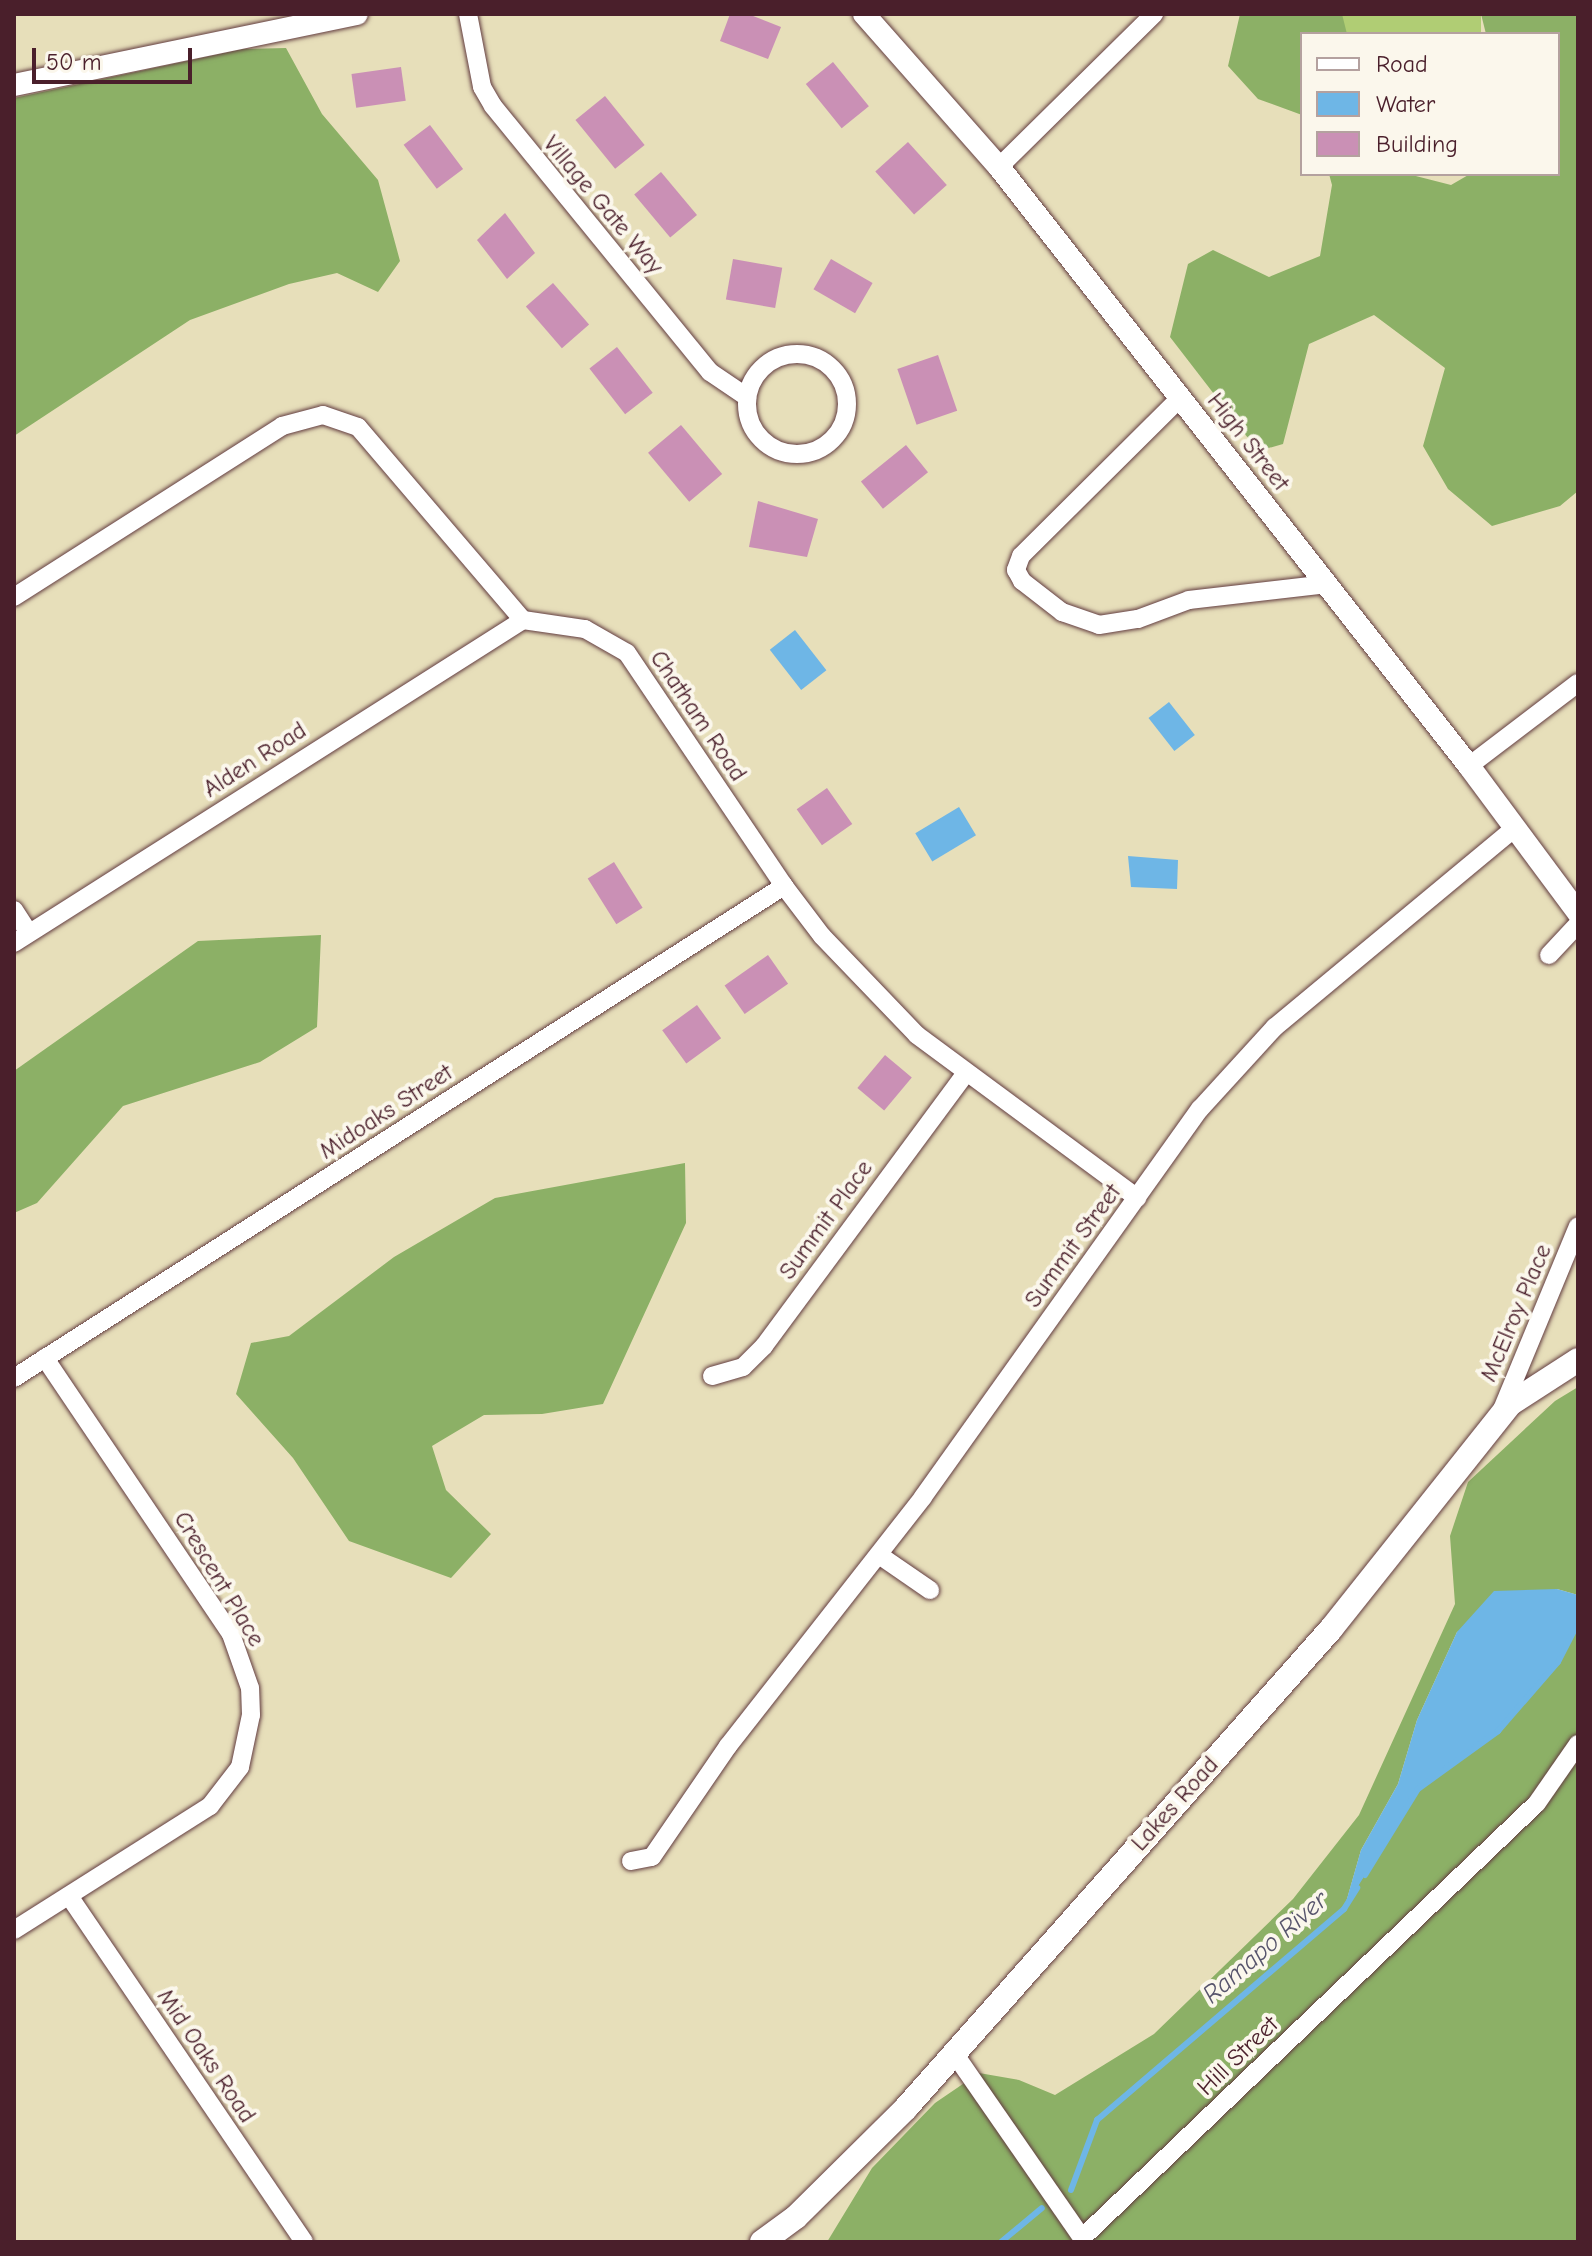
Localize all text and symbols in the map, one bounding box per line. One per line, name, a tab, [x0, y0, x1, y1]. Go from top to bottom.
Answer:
scale bar	[36, 32, 196, 82]
legend	[1300, 32, 1560, 176]
text: 50 m	[46, 48, 102, 76]
text: Road	[1376, 50, 1428, 78]
text: Water	[1376, 90, 1435, 118]
street label: Village Gate Way	[537, 130, 669, 280]
text: Building	[1376, 130, 1458, 158]
street label: High Street	[1201, 387, 1295, 497]
street label: Chatham Road	[644, 645, 752, 787]
street label: Alden Road	[198, 716, 312, 804]
street label: Midoaks Street	[314, 1058, 458, 1166]
street label: Summit Place	[773, 1155, 879, 1285]
street label: Summit Street	[1019, 1179, 1127, 1313]
street label: McElroy Place	[1474, 1240, 1558, 1386]
street label: Crescent Place	[167, 1506, 271, 1652]
street label: Lakes Road	[1125, 1751, 1225, 1857]
water label: Ramapo River	[1197, 1885, 1335, 2011]
street label: Mid Oaks Road	[151, 1983, 261, 2129]
street label: Hill Street	[1192, 2010, 1284, 2102]

